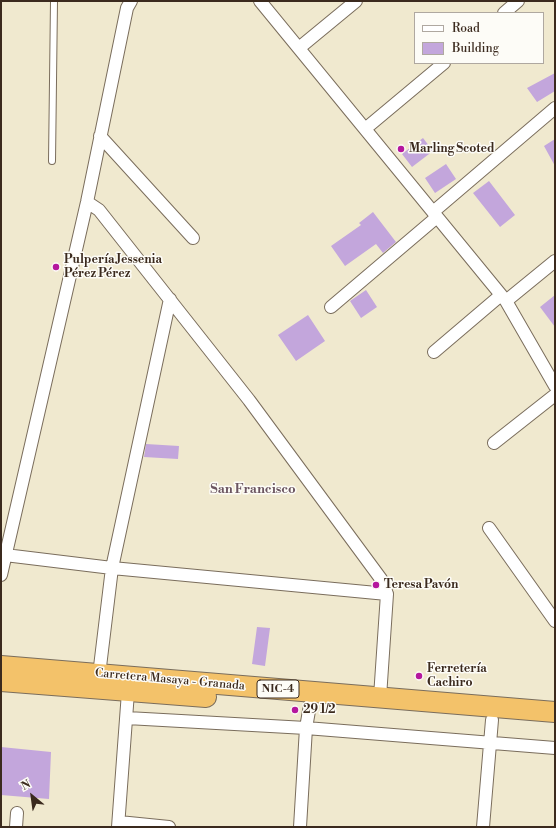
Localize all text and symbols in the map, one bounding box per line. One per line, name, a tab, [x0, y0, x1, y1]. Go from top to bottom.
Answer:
legend	[414, 12, 544, 64]
text: Road	[452, 21, 480, 36]
text: Building	[452, 41, 499, 56]
place label: Marling Scoted	[409, 142, 495, 156]
marker: Marling Scoted	[396, 144, 406, 154]
place label: Pulpería Jessenia Pérez Pérez	[64, 253, 162, 281]
marker: Pulpería Jessenia Pérez Pérez	[51, 262, 61, 272]
district label: San Francisco	[210, 482, 296, 498]
place label: Teresa Pavón	[384, 578, 458, 592]
marker: Teresa Pavón	[371, 580, 381, 590]
place label: Ferretería Cachiro	[427, 662, 487, 690]
street label: Carretera Masaya - Granada	[94, 666, 246, 694]
marker: Ferretería Cachiro	[414, 671, 424, 681]
road number: NIC-4	[257, 680, 299, 698]
place label: 29 1/2	[303, 703, 336, 717]
marker: 29 1/2	[290, 705, 300, 715]
north arrow	[12, 776, 52, 816]
text: N	[19, 777, 33, 794]

